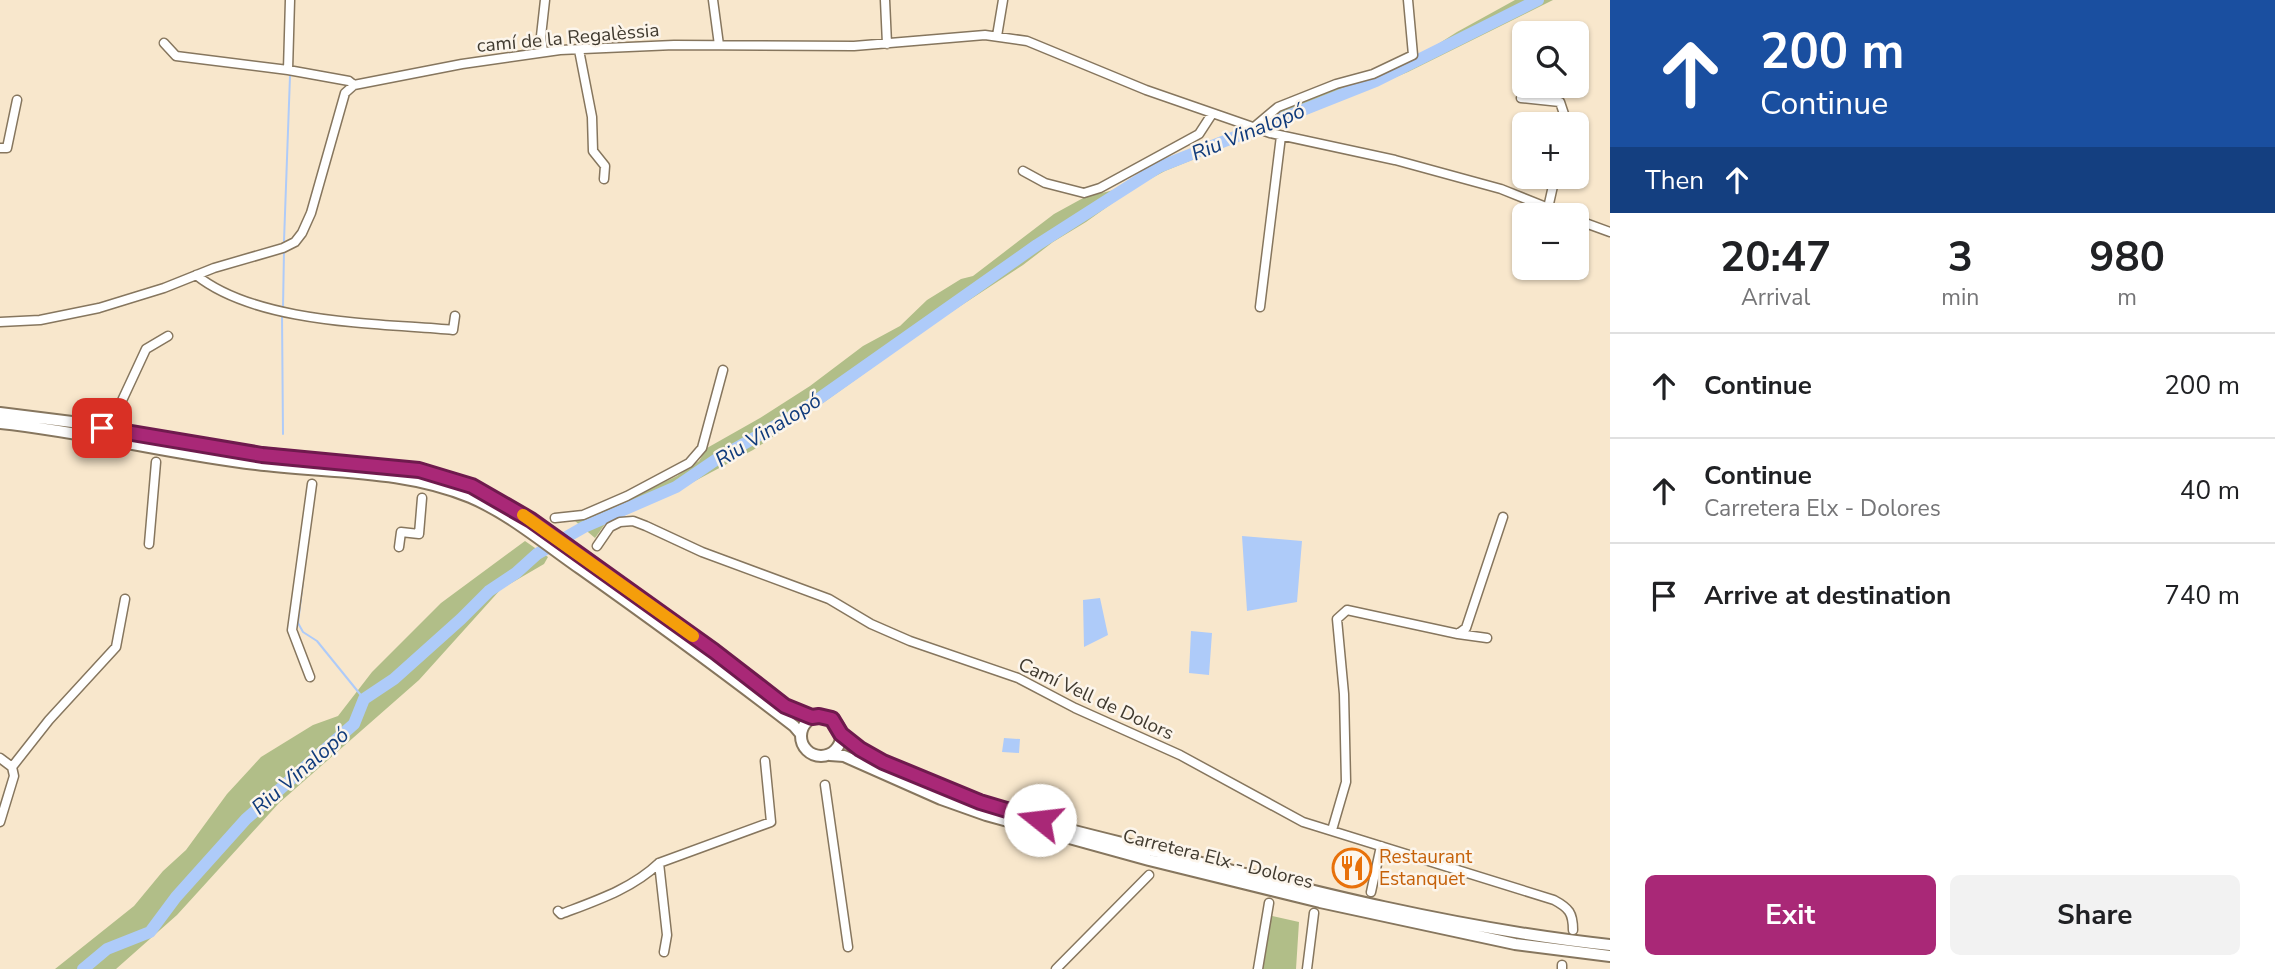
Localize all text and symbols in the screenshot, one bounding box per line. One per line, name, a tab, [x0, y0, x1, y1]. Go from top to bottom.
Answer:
street label: camí de la Regalèssia	[476, 17, 660, 59]
text: 200 m	[1760, 18, 1904, 85]
map controls	[1512, 21, 1589, 280]
button: search	[1512, 21, 1589, 98]
icon: ahead	[1645, 28, 1736, 119]
text: Continue	[1760, 82, 1888, 125]
water label: Riu Vinalopó	[1187, 97, 1309, 167]
button: +	[1512, 112, 1589, 189]
icon: ahead	[1718, 161, 1756, 199]
text: Then	[1645, 163, 1704, 198]
button: −	[1512, 203, 1589, 280]
text: 20:47	[1720, 229, 1831, 286]
text: 3	[1948, 229, 1973, 286]
text: 980	[2089, 229, 2165, 286]
text: Arrival	[1741, 282, 1810, 313]
text: min	[1941, 282, 1979, 313]
text: m	[2117, 282, 2137, 313]
icon: ahead	[1645, 367, 1683, 405]
text: Continue	[1704, 368, 1812, 403]
text: 200 m	[2164, 368, 2240, 403]
water label: Riu Vinalopó	[710, 386, 826, 474]
pin	[72, 398, 132, 458]
icon: arrive	[83, 409, 121, 447]
text: Continue	[1704, 458, 1812, 493]
icon: ahead	[1645, 472, 1683, 510]
text: 40 m	[2180, 473, 2240, 508]
text: Carretera Elx - Dolores	[1704, 493, 1941, 524]
icon: arrive	[1645, 577, 1683, 615]
text: Arrive at destination	[1704, 578, 1951, 613]
text: 740 m	[2164, 578, 2240, 613]
street label: Camí Vell de Dolors	[1014, 652, 1178, 746]
water label: Riu Vinalopó	[245, 721, 355, 821]
position arrow	[1003, 783, 1077, 857]
street label: Carretera Elx - Dolores	[1120, 823, 1316, 895]
place label: Restaurant Estanquet	[1379, 844, 1473, 892]
restaurant icon: Restaurant Estanquet	[1331, 847, 1373, 889]
button: Exit	[1645, 875, 1936, 955]
button: Share	[1950, 875, 2240, 955]

